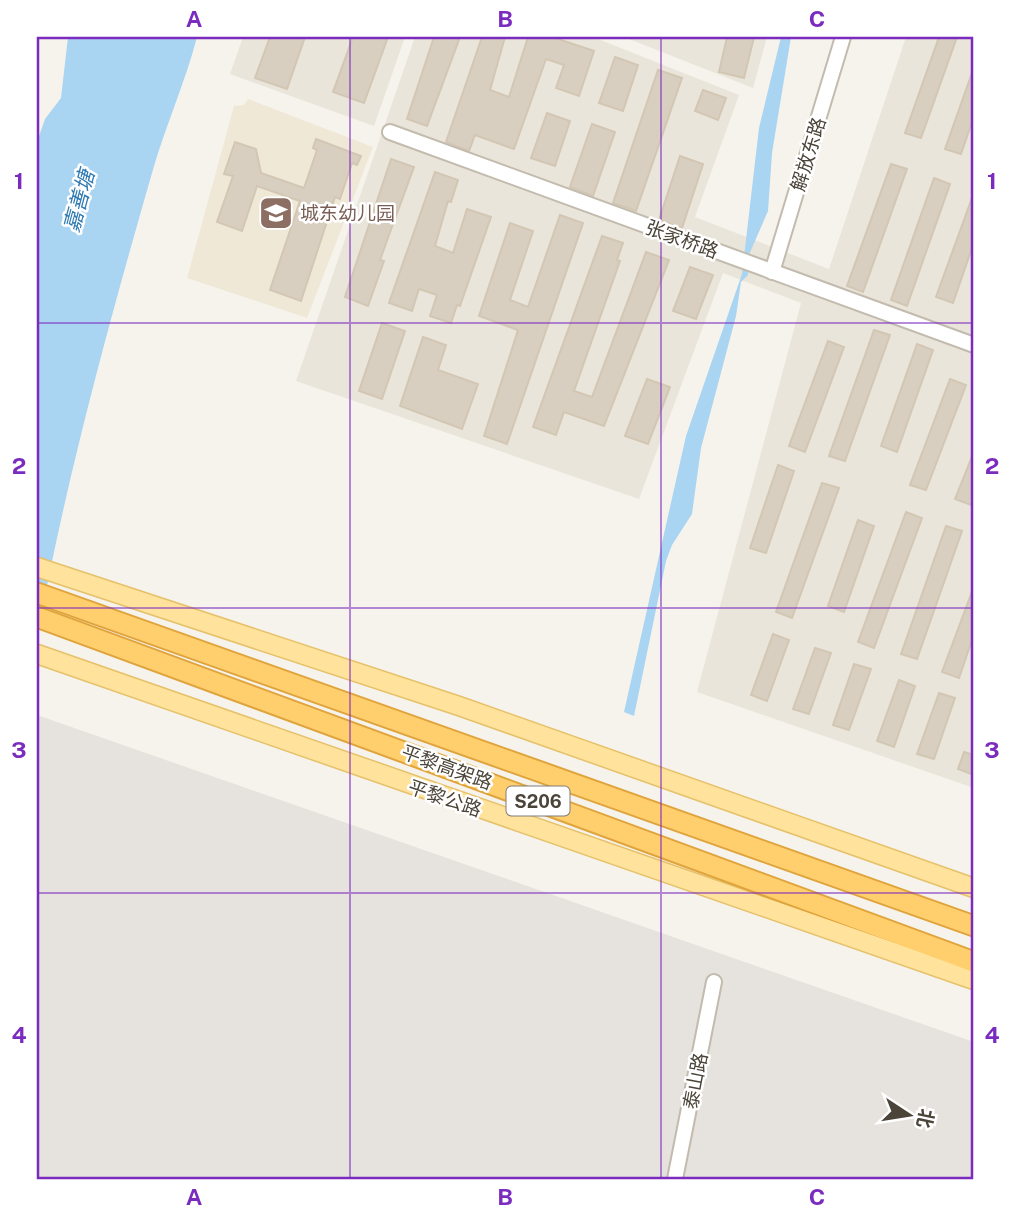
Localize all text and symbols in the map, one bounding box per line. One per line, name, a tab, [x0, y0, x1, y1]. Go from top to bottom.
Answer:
text: A	[186, 5, 203, 32]
text: B	[497, 5, 513, 32]
text: C	[809, 5, 825, 32]
street label: 解放东路	[786, 114, 830, 194]
water label: 嘉善塘	[59, 164, 100, 235]
text: 1	[14, 167, 24, 194]
text: 1	[987, 167, 997, 194]
school or university icon: 城东幼儿园	[257, 194, 295, 232]
place label: 城东幼儿园	[300, 202, 395, 224]
street label: 张家桥路	[643, 216, 721, 262]
text: 2	[12, 452, 26, 479]
text: 2	[985, 452, 999, 479]
text: 3	[11, 736, 27, 763]
text: 3	[984, 736, 1000, 763]
street label: 平黎高架路	[399, 740, 495, 794]
street label: 平黎公路	[405, 775, 485, 821]
road number: S206	[506, 786, 570, 816]
text: 4	[11, 1021, 27, 1048]
text: 4	[984, 1021, 1000, 1048]
street label: 泰山路	[679, 1051, 711, 1111]
north arrow	[874, 1080, 944, 1150]
text: 北	[913, 1107, 938, 1130]
text: A	[186, 1183, 203, 1210]
text: B	[497, 1183, 513, 1210]
text: C	[809, 1183, 825, 1210]

